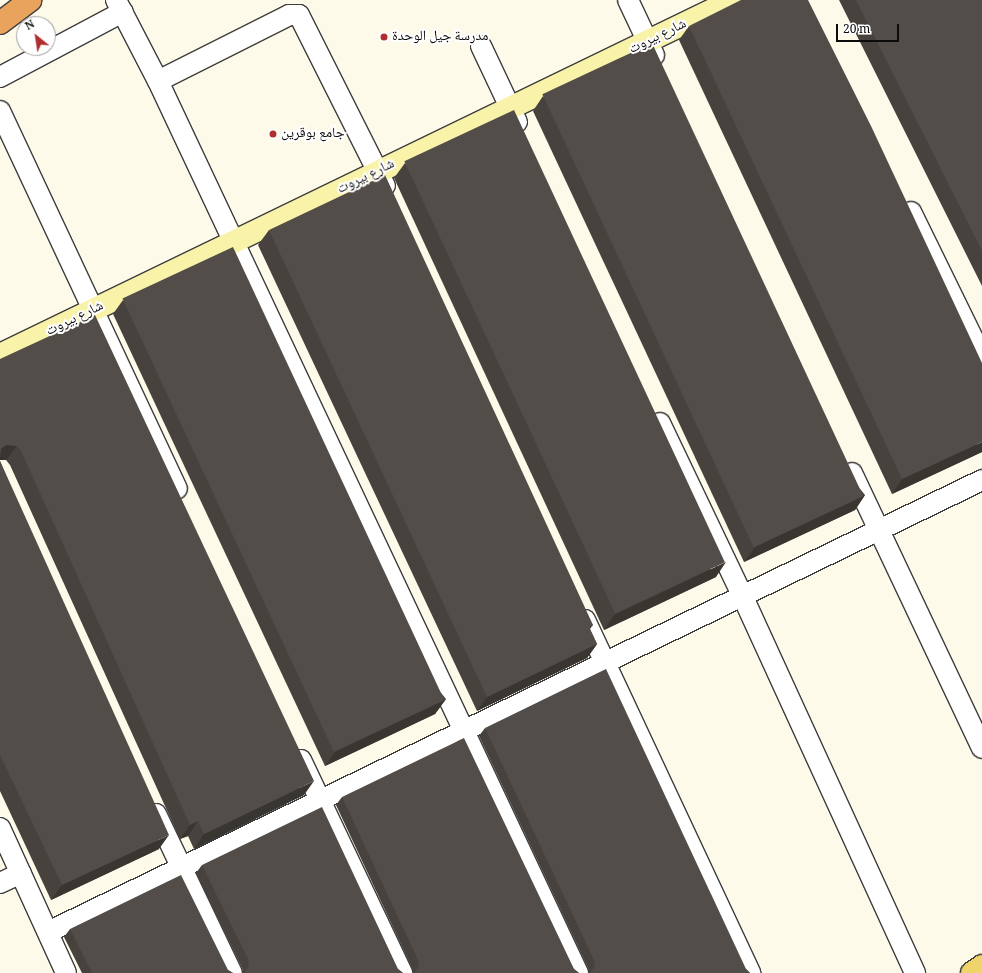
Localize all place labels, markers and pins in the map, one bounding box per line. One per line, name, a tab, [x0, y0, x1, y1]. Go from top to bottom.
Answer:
place label: مدرسة جيل الوحدة	[392, 29, 488, 45]
marker: مدرسة جيل الوحدة	[379, 32, 389, 42]
place label: جامع بوقرين	[281, 126, 345, 142]
marker: جامع بوقرين	[268, 129, 278, 139]

